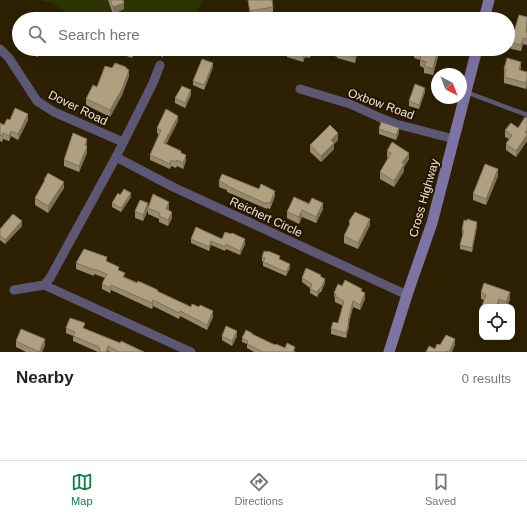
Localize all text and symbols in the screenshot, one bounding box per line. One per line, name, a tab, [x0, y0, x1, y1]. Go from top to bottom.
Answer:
search box	[12, 12, 515, 56]
icon: search	[26, 23, 48, 45]
text: Search here	[58, 26, 140, 43]
north arrow	[431, 68, 467, 104]
street label: Oxbow Road	[346, 86, 416, 122]
street label: Dover Road	[46, 88, 110, 128]
street label: Cross Highway	[406, 157, 442, 239]
street label: Reichert Circle	[227, 194, 305, 240]
map controls	[479, 304, 515, 340]
button: locate	[479, 304, 515, 340]
text: Nearby	[16, 368, 74, 387]
text: 0 results	[462, 371, 511, 386]
tab: Map	[71, 471, 93, 507]
tab: Directions	[234, 471, 283, 507]
tab: Saved	[425, 471, 456, 507]

